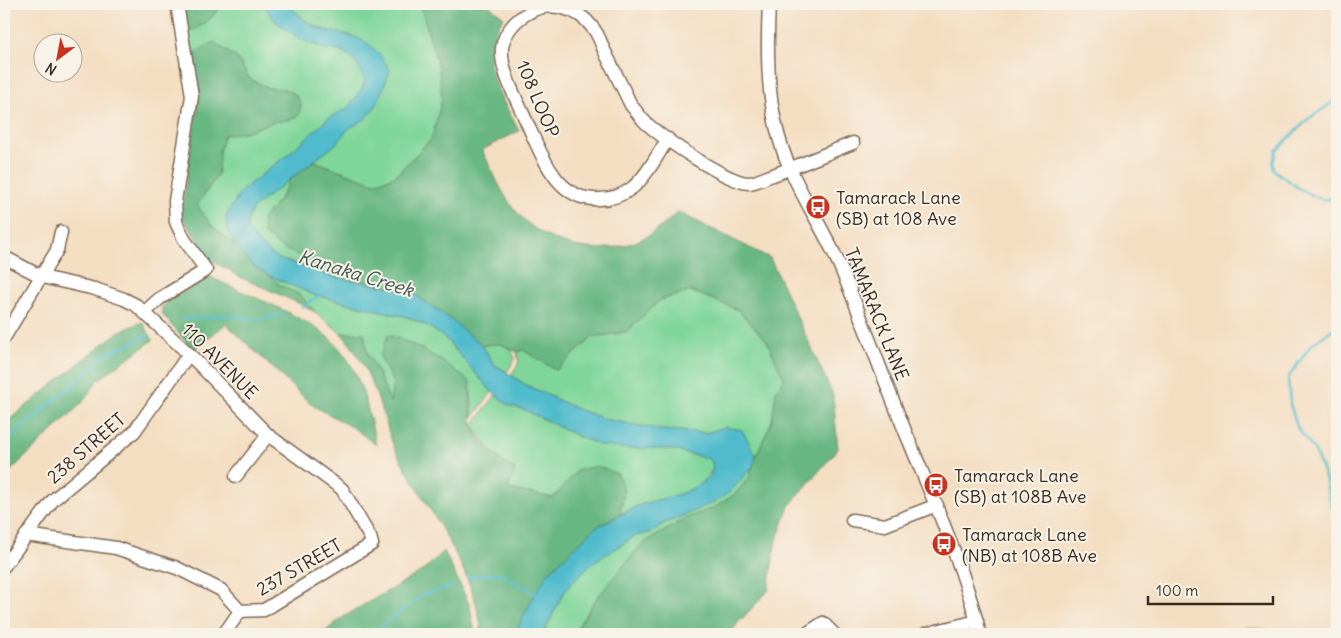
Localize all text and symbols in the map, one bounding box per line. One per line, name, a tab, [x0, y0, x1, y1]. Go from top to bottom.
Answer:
north arrow	[32, 32, 82, 82]
street label: 108 LOOP	[512, 57, 565, 141]
text: N	[42, 59, 60, 79]
place label: Tamarack Lane (SB) at 108 Ave	[836, 186, 961, 230]
bus stop icon: Tamarack Lane (SB) at 108 Ave	[805, 194, 831, 220]
water label: Kanaka Creek	[296, 244, 418, 302]
street label: TAMARACK LANE	[840, 244, 914, 384]
street label: 110 AVENUE	[177, 318, 263, 404]
street label: 238 STREET	[42, 408, 130, 488]
place label: Tamarack Lane (SB) at 108B Ave	[954, 464, 1087, 508]
bus stop icon: Tamarack Lane (SB) at 108B Ave	[923, 472, 949, 498]
place label: Tamarack Lane (NB) at 108B Ave	[962, 523, 1097, 567]
bus stop icon: Tamarack Lane (NB) at 108B Ave	[931, 531, 957, 557]
street label: 237 STREET	[252, 533, 346, 601]
scale bar	[1148, 573, 1274, 605]
text: 100 m	[1156, 581, 1198, 600]

